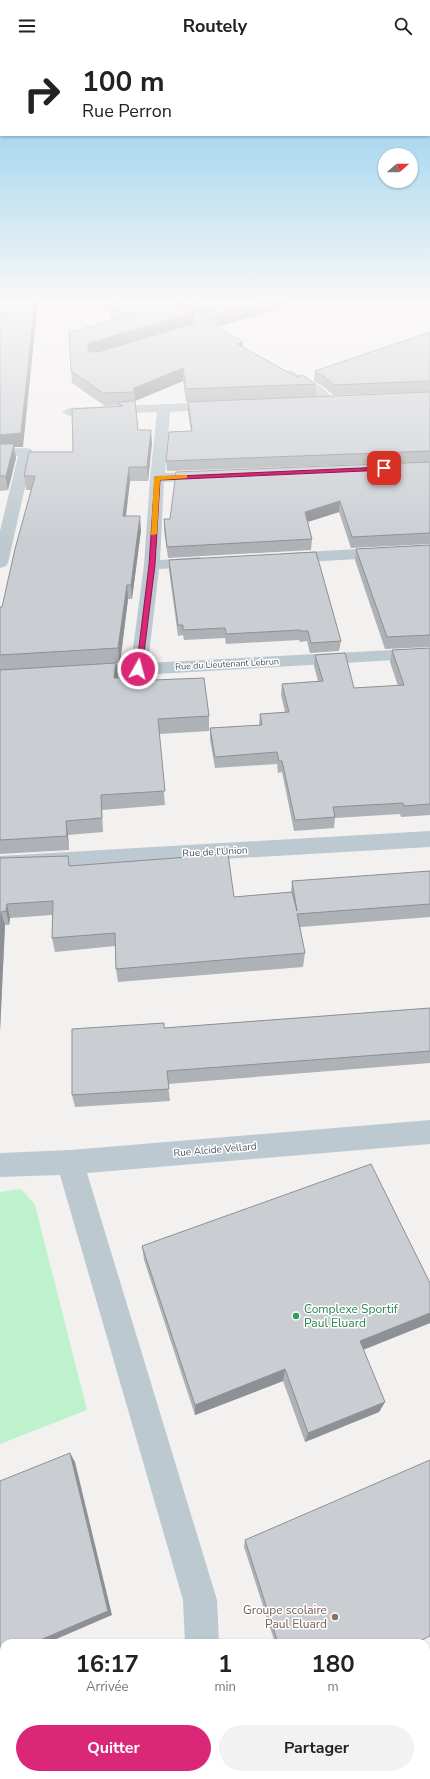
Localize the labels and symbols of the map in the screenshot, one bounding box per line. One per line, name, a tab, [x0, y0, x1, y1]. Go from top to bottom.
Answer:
north arrow	[378, 148, 418, 188]
pin	[367, 451, 401, 485]
position arrow	[117, 648, 159, 690]
street label: Rue du Lieutenant Lebrun	[175, 655, 279, 673]
street label: Rue de l'Union	[182, 843, 248, 861]
street label: Rue Alcide Vellard	[173, 1139, 257, 1161]
place label: Complexe Sportif Paul Eluard	[304, 1301, 399, 1331]
marker: Complexe Sportif Paul Eluard	[291, 1311, 301, 1321]
place label: Groupe scolaire Paul Eluard	[243, 1602, 327, 1632]
marker: Groupe scolaire Paul Eluard	[330, 1612, 340, 1622]

